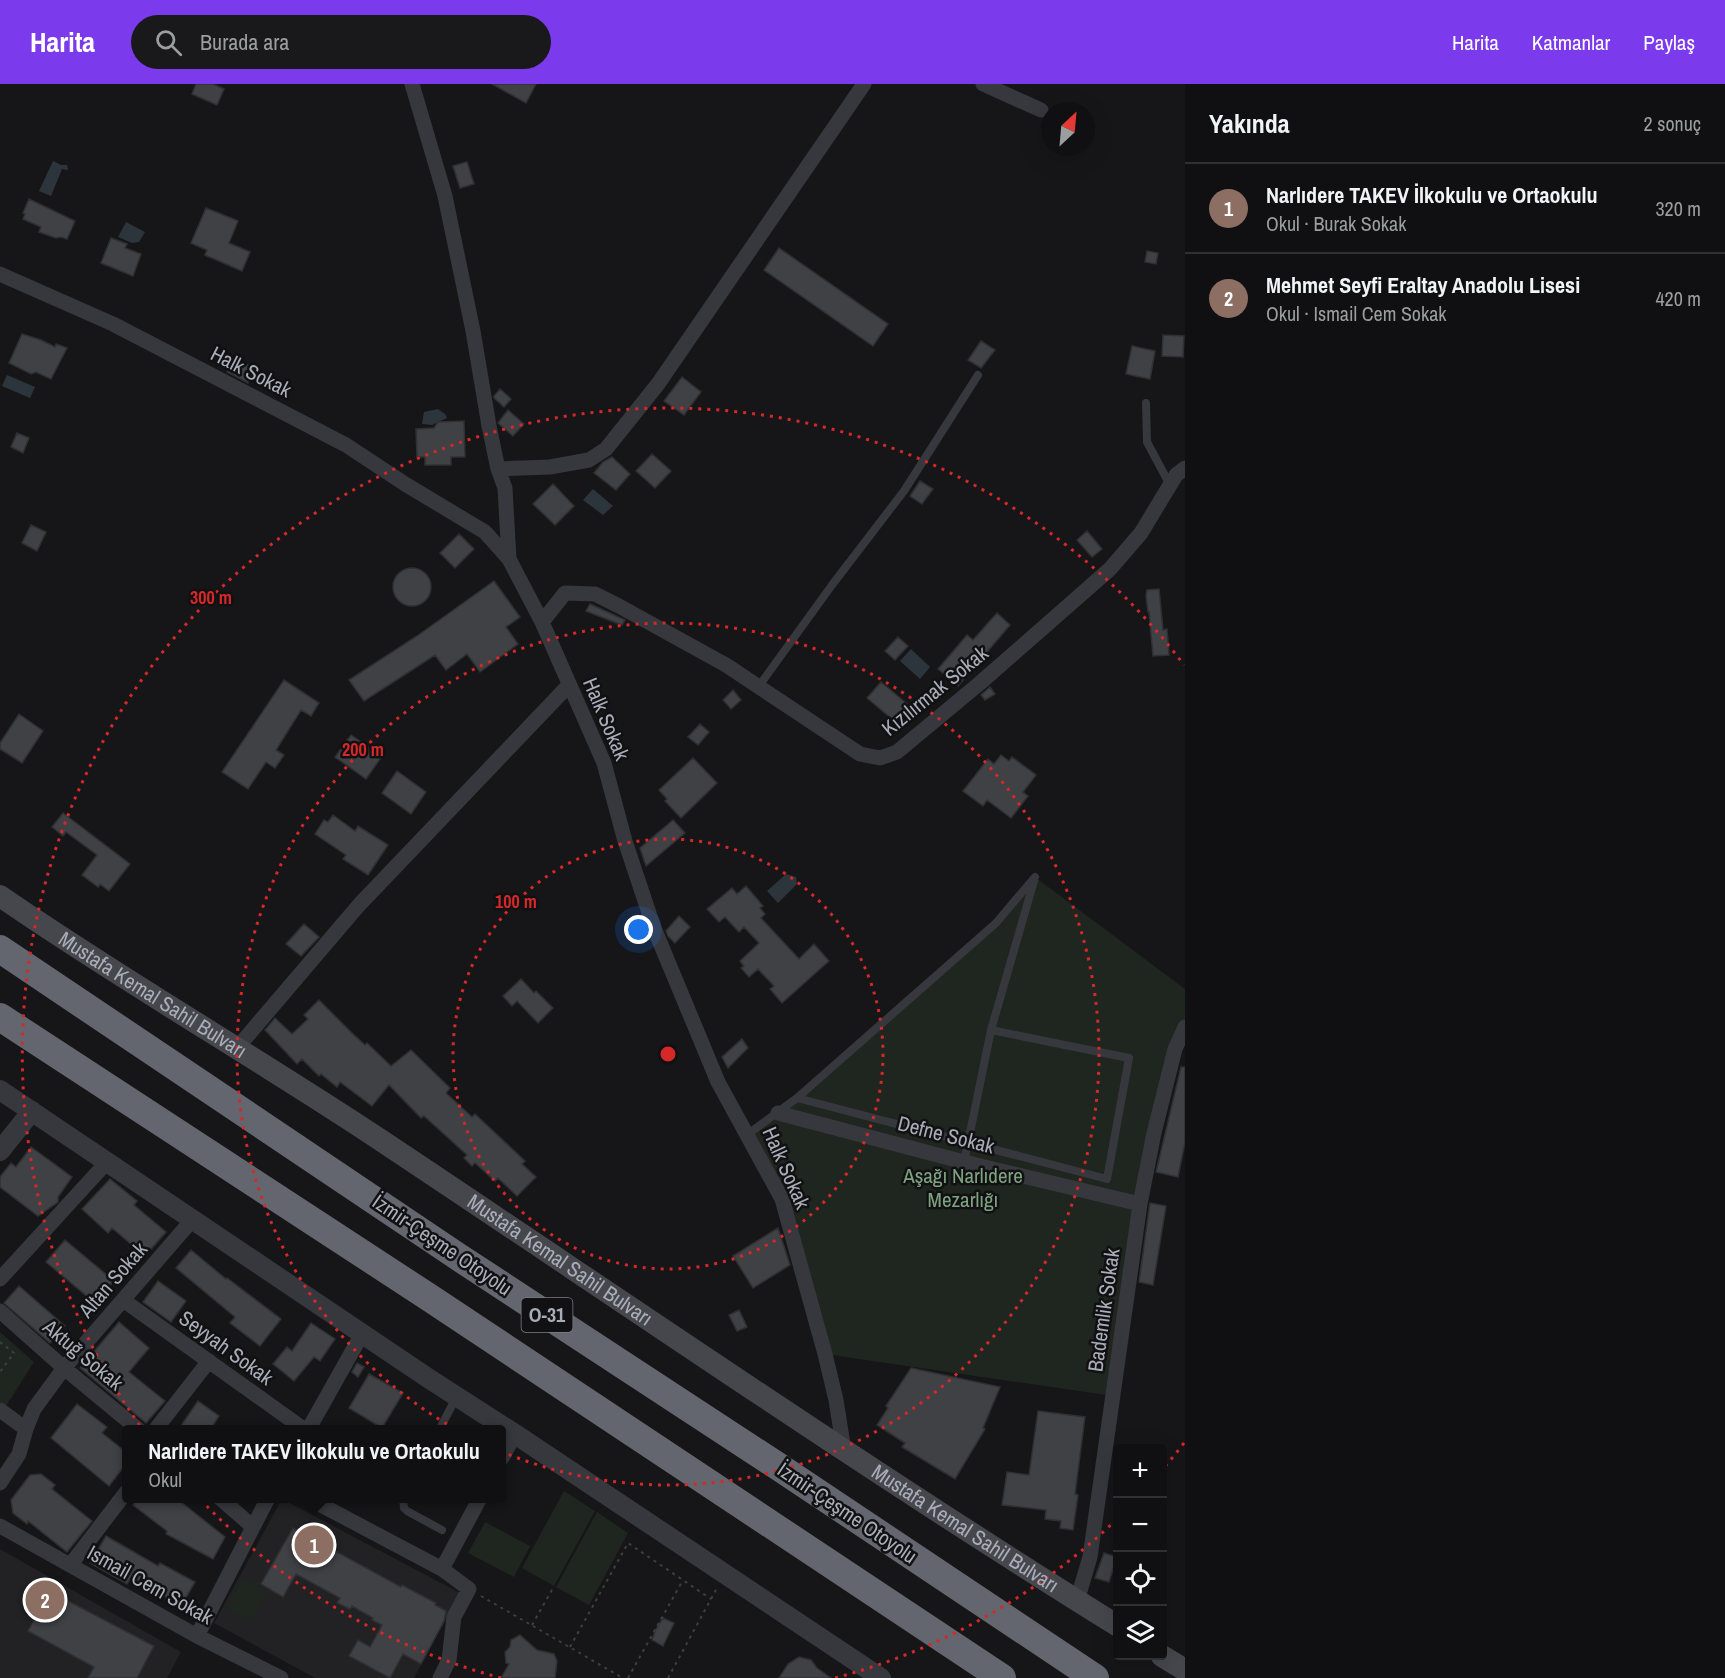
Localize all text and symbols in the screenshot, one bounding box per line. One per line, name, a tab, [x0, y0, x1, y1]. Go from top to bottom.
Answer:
search box	[131, 15, 551, 69]
text: Harita	[30, 23, 95, 61]
icon: search	[152, 26, 185, 59]
text: Burada ara	[200, 27, 289, 57]
text: Harita	[1452, 28, 1499, 57]
text: Katmanlar	[1532, 28, 1610, 57]
text: Paylaş	[1643, 28, 1695, 57]
north arrow	[1041, 102, 1095, 156]
text: Yakında	[1209, 106, 1290, 141]
text: 2 sonuç	[1644, 110, 1701, 137]
text: Narlıdere TAKEV İlkokulu ve Ortaokulu	[1266, 180, 1598, 210]
text: 1	[1224, 195, 1233, 222]
text: 320 m	[1655, 195, 1701, 222]
text: Okul · Burak Sokak	[1266, 210, 1406, 237]
text: Mehmet Seyfi Eraltay Anadolu Lisesi	[1266, 270, 1580, 300]
text: 2	[1224, 285, 1233, 312]
text: 420 m	[1655, 285, 1701, 312]
text: Okul · Ismail Cem Sokak	[1266, 300, 1446, 327]
street label: Halk Sokak	[206, 339, 297, 404]
text: 300 m	[190, 585, 232, 610]
street label: Kızılırmak Sokak	[875, 638, 994, 743]
street label: Halk Sokak	[576, 673, 637, 765]
text: 200 m	[342, 737, 384, 762]
text: 100 m	[495, 889, 537, 914]
your location	[624, 915, 653, 944]
street label: Mustafa Kemal Sahil Bulvarı	[53, 924, 253, 1065]
centre of rings	[658, 1044, 678, 1064]
street label: Defne Sokak	[895, 1109, 998, 1161]
street label: Halk Sokak	[755, 1122, 818, 1214]
park label: Aşağı Narlıdere Mezarlığı	[902, 1161, 1023, 1214]
street label: İzmir-Çeşme Otoyolu	[367, 1187, 518, 1302]
street label: Mustafa Kemal Sahil Bulvarı	[462, 1187, 659, 1332]
street label: Altan Sokak	[71, 1235, 154, 1325]
street label: Bademlik Sokak	[1080, 1246, 1127, 1374]
road number: O-31	[522, 1298, 572, 1332]
street label: Seyyah Sokak	[173, 1304, 280, 1392]
street label: Aktuğ Sokak	[36, 1312, 130, 1397]
popup	[122, 1425, 506, 1503]
text: Narlıdere TAKEV İlkokulu ve Ortaokulu	[148, 1436, 480, 1466]
map controls	[1113, 1444, 1167, 1660]
button: +	[1113, 1444, 1167, 1498]
street label: İzmir-Çeşme Otoyolu	[772, 1455, 923, 1570]
street label: Mustafa Kemal Sahil Bulvarı	[866, 1457, 1064, 1599]
text: Okul	[148, 1466, 182, 1493]
button: −	[1113, 1498, 1167, 1552]
pin: 1	[294, 1522, 334, 1568]
street label: Ismail Cem Sokak	[82, 1538, 219, 1631]
button: locate	[1113, 1552, 1167, 1606]
pin: 2	[26, 1578, 64, 1622]
button: layers	[1113, 1606, 1167, 1660]

